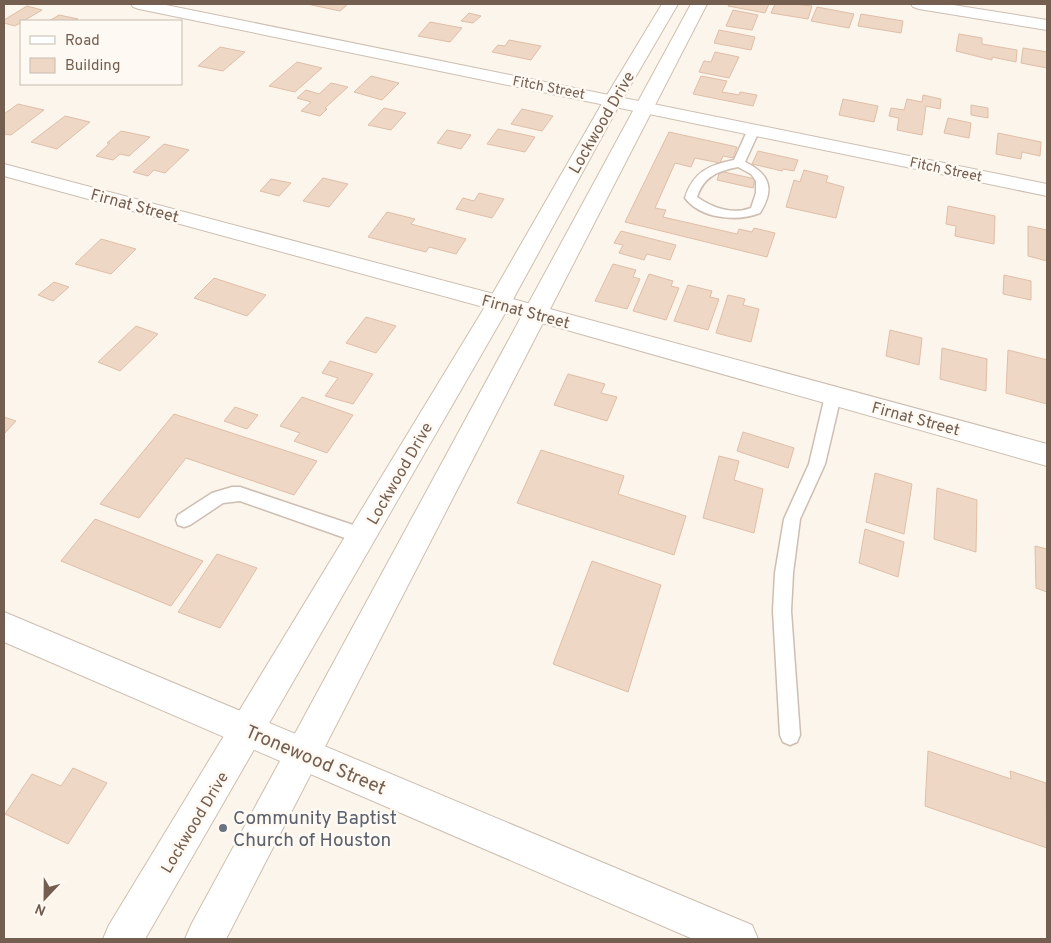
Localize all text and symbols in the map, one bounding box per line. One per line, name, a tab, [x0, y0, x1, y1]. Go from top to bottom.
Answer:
legend	[20, 20, 182, 85]
text: Road	[65, 32, 100, 51]
text: Building	[65, 57, 120, 76]
street label: Lockwood Drive	[565, 68, 640, 178]
street label: Fitch Street	[511, 73, 586, 104]
street label: Fitch Street	[908, 155, 983, 186]
street label: Firnat Street	[88, 186, 181, 228]
street label: Firnat Street	[479, 292, 572, 334]
street label: Firnat Street	[869, 399, 962, 441]
street label: Lockwood Drive	[363, 419, 438, 529]
street label: Tronewood Street	[241, 720, 389, 801]
street label: Lockwood Drive	[158, 769, 234, 877]
place label: Community Baptist Church of Houston	[233, 807, 397, 853]
marker: Community Baptist Church of Houston	[217, 822, 229, 834]
north arrow	[20, 873, 70, 923]
text: N	[33, 899, 49, 918]

